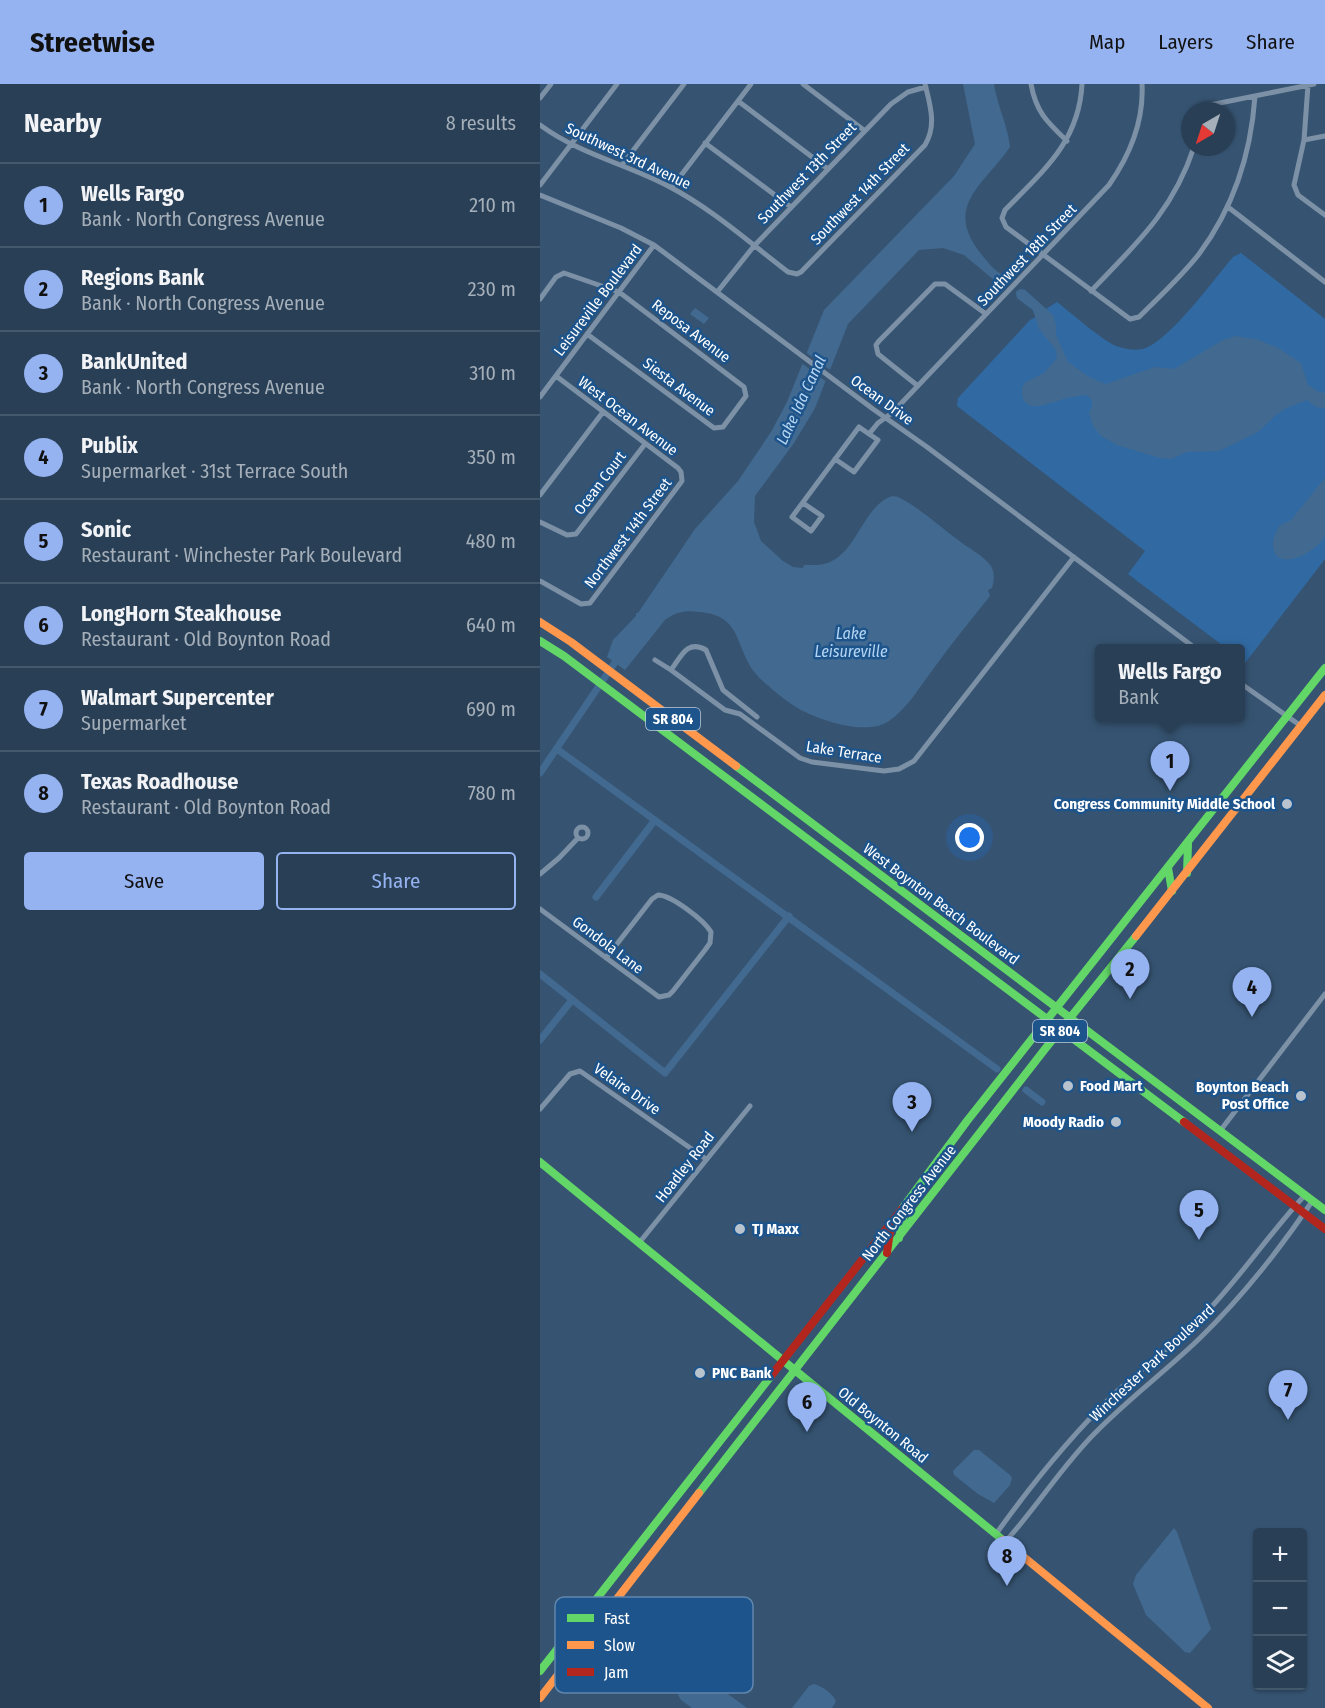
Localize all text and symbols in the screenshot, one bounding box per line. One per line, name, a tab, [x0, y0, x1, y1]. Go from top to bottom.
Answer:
text: Streetwise	[30, 26, 155, 59]
text: Map	[1089, 29, 1125, 55]
text: Layers	[1158, 29, 1213, 55]
text: Share	[1246, 29, 1295, 55]
north arrow	[1181, 102, 1235, 156]
text: Nearby	[24, 108, 101, 139]
text: 8 results	[446, 111, 516, 135]
street label: Southwest 3rd Avenue	[562, 119, 694, 193]
street label: Southwest 13th Street	[754, 119, 860, 227]
street label: Southwest 14th Street	[807, 139, 913, 249]
text: Wells Fargo	[81, 180, 185, 207]
text: 1	[39, 193, 48, 217]
text: 210 m	[469, 193, 516, 217]
street label: Southwest 18th Street	[974, 200, 1080, 310]
text: Bank · North Congress Avenue	[81, 207, 325, 231]
street label: Leisureville Boulevard	[550, 241, 646, 359]
text: Regions Bank	[81, 264, 204, 291]
text: 2	[39, 277, 48, 301]
text: 230 m	[468, 277, 516, 301]
text: Bank · North Congress Avenue	[81, 291, 325, 315]
street label: Reposa Avenue	[648, 296, 734, 366]
text: BankUnited	[81, 348, 188, 375]
water label: Lake Ida Canal	[772, 353, 830, 447]
street label: Siesta Avenue	[639, 354, 719, 420]
text: 3	[39, 361, 48, 385]
text: 310 m	[469, 361, 516, 385]
street label: Ocean Drive	[847, 371, 917, 429]
street label: West Ocean Avenue	[575, 373, 681, 459]
text: Bank · North Congress Avenue	[81, 375, 325, 399]
text: Publix	[81, 432, 138, 459]
text: 4	[38, 445, 49, 469]
text: 350 m	[467, 445, 516, 469]
street label: Ocean Court	[570, 448, 630, 518]
text: Supermarket · 31st Terrace South	[81, 459, 348, 483]
street label: Northwest 14th Street	[581, 474, 675, 592]
text: Sonic	[81, 516, 131, 543]
text: 5	[39, 529, 48, 553]
text: 480 m	[466, 529, 516, 553]
text: Restaurant · Winchester Park Boulevard	[81, 543, 402, 567]
text: LongHorn Steakhouse	[81, 600, 282, 627]
text: 6	[38, 613, 49, 637]
text: 640 m	[466, 613, 516, 637]
water label: Lake Leisureville	[815, 624, 888, 661]
text: Restaurant · Old Boynton Road	[81, 627, 331, 651]
popup	[1095, 644, 1245, 722]
text: Wells Fargo	[1118, 658, 1222, 685]
text: Walmart Supercenter	[81, 684, 274, 711]
text: Bank	[1118, 685, 1159, 709]
text: 7	[39, 697, 48, 721]
text: 690 m	[466, 697, 516, 721]
road number: SR 804	[646, 708, 700, 730]
text: Supermarket	[81, 711, 187, 735]
street label: Lake Terrace	[805, 737, 883, 767]
pin: 1	[1150, 742, 1190, 791]
text: Texas Roadhouse	[81, 768, 238, 795]
text: 8	[38, 781, 49, 805]
text: 780 m	[468, 781, 516, 805]
text: Restaurant · Old Boynton Road	[81, 795, 331, 819]
place label: Congress Community Middle School	[1054, 795, 1276, 813]
marker: Congress Community Middle School	[1280, 797, 1294, 811]
your location	[955, 823, 984, 852]
street label: West Boynton Beach Boulevard	[860, 839, 1022, 969]
button: Save	[24, 852, 264, 910]
button: Share	[276, 852, 516, 910]
street label: Gondola Lane	[569, 912, 647, 978]
pin: 2	[1110, 950, 1150, 999]
pin: 4	[1232, 968, 1272, 1017]
road number: SR 804	[1033, 1020, 1087, 1042]
street label: Velaire Drive	[590, 1059, 664, 1119]
place label: Food Mart	[1080, 1077, 1143, 1095]
place label: Boynton Beach Post Office	[1196, 1078, 1289, 1113]
marker: Food Mart	[1061, 1079, 1075, 1093]
pin: 3	[892, 1082, 932, 1132]
marker: Boynton Beach Post Office	[1294, 1089, 1308, 1103]
place label: Moody Radio	[1023, 1113, 1104, 1131]
marker: Moody Radio	[1109, 1115, 1123, 1129]
street label: Hoadley Road	[652, 1128, 718, 1206]
street label: North Congress Avenue	[858, 1141, 960, 1265]
pin: 5	[1180, 1190, 1218, 1240]
place label: TJ Maxx	[752, 1220, 800, 1238]
marker: TJ Maxx	[733, 1222, 747, 1236]
street label: Winchester Park Boulevard	[1086, 1301, 1218, 1425]
place label: PNC Bank	[712, 1364, 772, 1382]
marker: PNC Bank	[693, 1366, 707, 1380]
pin: 7	[1268, 1370, 1308, 1420]
pin: 6	[788, 1382, 826, 1432]
street label: Old Boynton Road	[834, 1383, 932, 1467]
map controls	[1253, 1528, 1307, 1690]
button: +	[1253, 1528, 1307, 1582]
pin: 8	[988, 1536, 1026, 1586]
button: −	[1253, 1582, 1307, 1636]
legend	[555, 1597, 753, 1693]
text: Fast	[604, 1609, 631, 1628]
text: Slow	[604, 1636, 635, 1655]
button: layers	[1253, 1636, 1307, 1690]
text: Jam	[604, 1663, 629, 1682]

